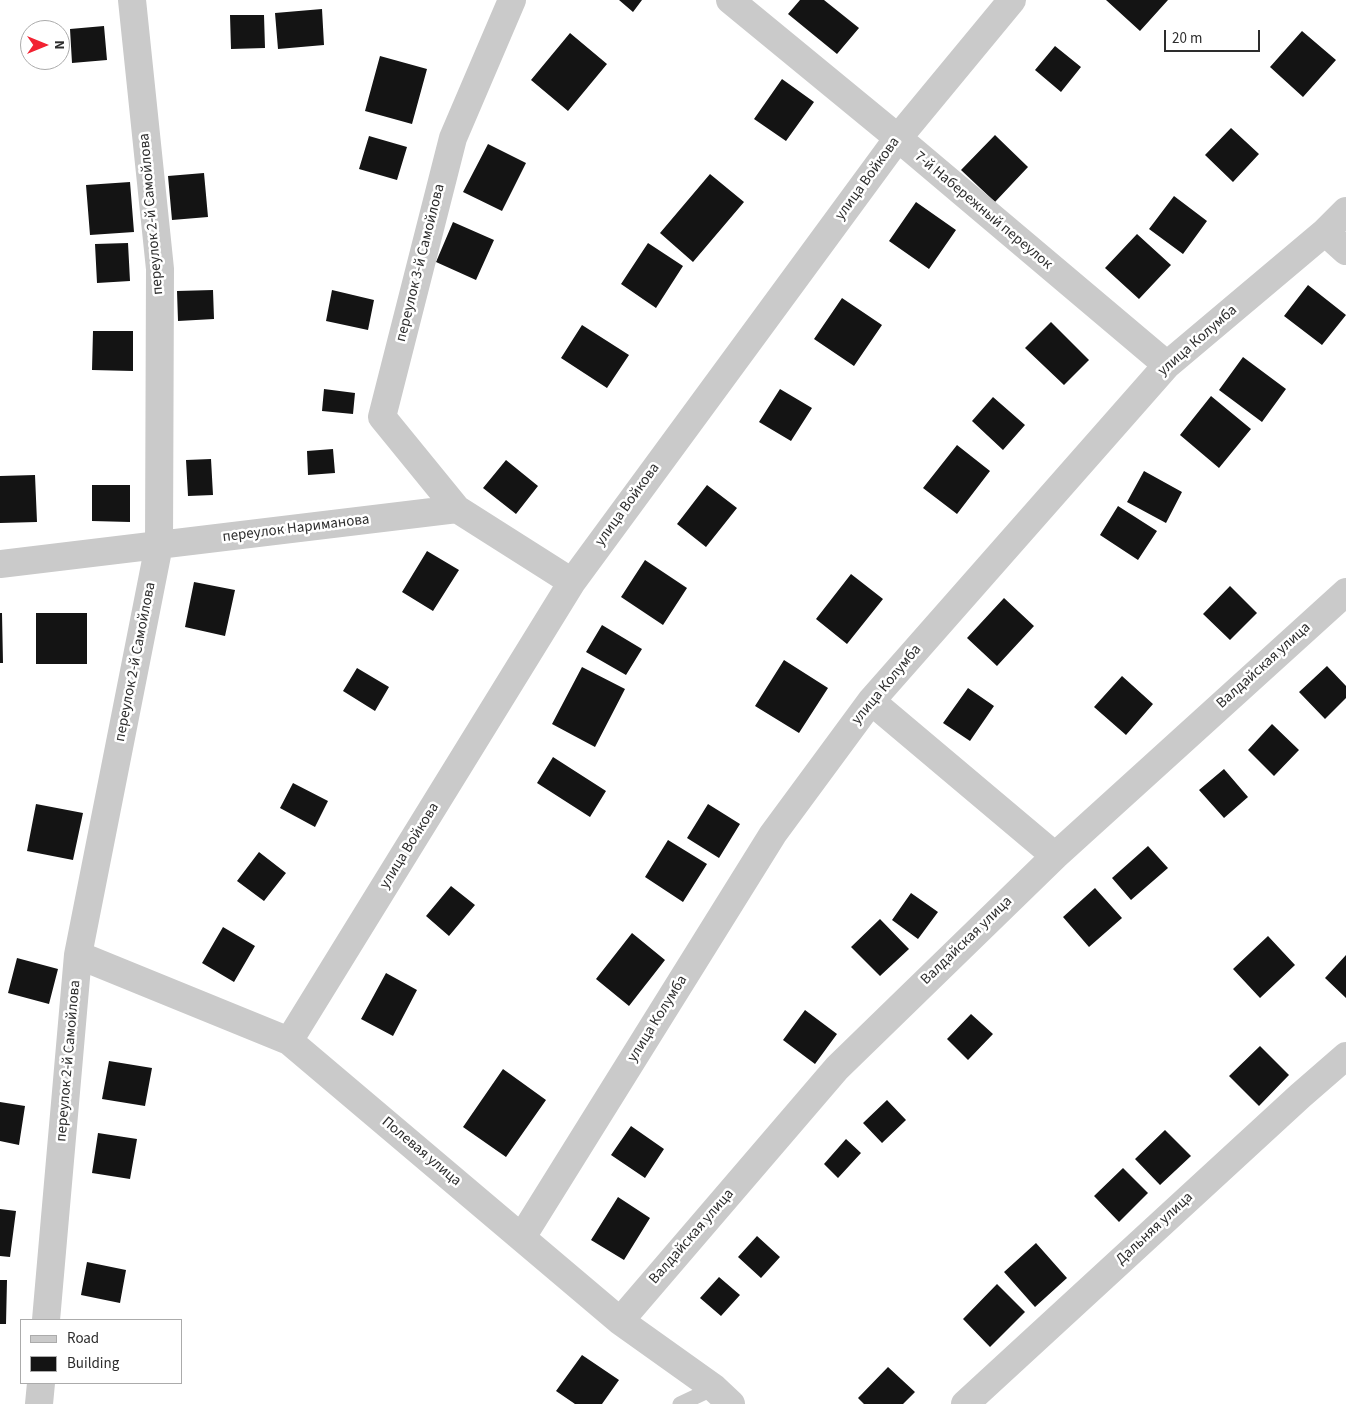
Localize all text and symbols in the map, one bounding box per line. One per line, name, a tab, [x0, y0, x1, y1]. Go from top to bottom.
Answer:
north arrow	[20, 20, 70, 70]
scale bar	[1166, 20, 1262, 52]
text: 20 m	[1172, 28, 1202, 49]
text: N	[49, 40, 69, 50]
street label: переулок 2-й Самойлова	[136, 132, 168, 296]
street label: улица Войкова	[832, 134, 904, 224]
street label: 7-й Набережный переулок	[910, 148, 1056, 274]
street label: переулок 3-й Самойлова	[393, 182, 449, 344]
street label: улица Колумба	[1155, 302, 1241, 380]
street label: улица Войкова	[592, 460, 664, 550]
street label: переулок Нариманова	[221, 511, 371, 547]
street label: переулок 2-й Самойлова	[112, 581, 160, 743]
street label: Валдайская улица	[1213, 619, 1315, 713]
street label: улица Колумба	[848, 641, 926, 729]
street label: улица Войкова	[376, 800, 444, 892]
street label: Валдайская улица	[918, 893, 1016, 989]
street label: улица Колумба	[624, 972, 692, 1066]
street label: переулок 2-й Самойлова	[53, 979, 85, 1143]
street label: Полевая улица	[378, 1113, 464, 1191]
street label: Валдайская улица	[646, 1186, 738, 1288]
street label: Дальняя улица	[1113, 1189, 1197, 1269]
legend	[20, 1319, 182, 1384]
text: Road	[67, 1328, 99, 1349]
text: Building	[67, 1353, 119, 1374]

